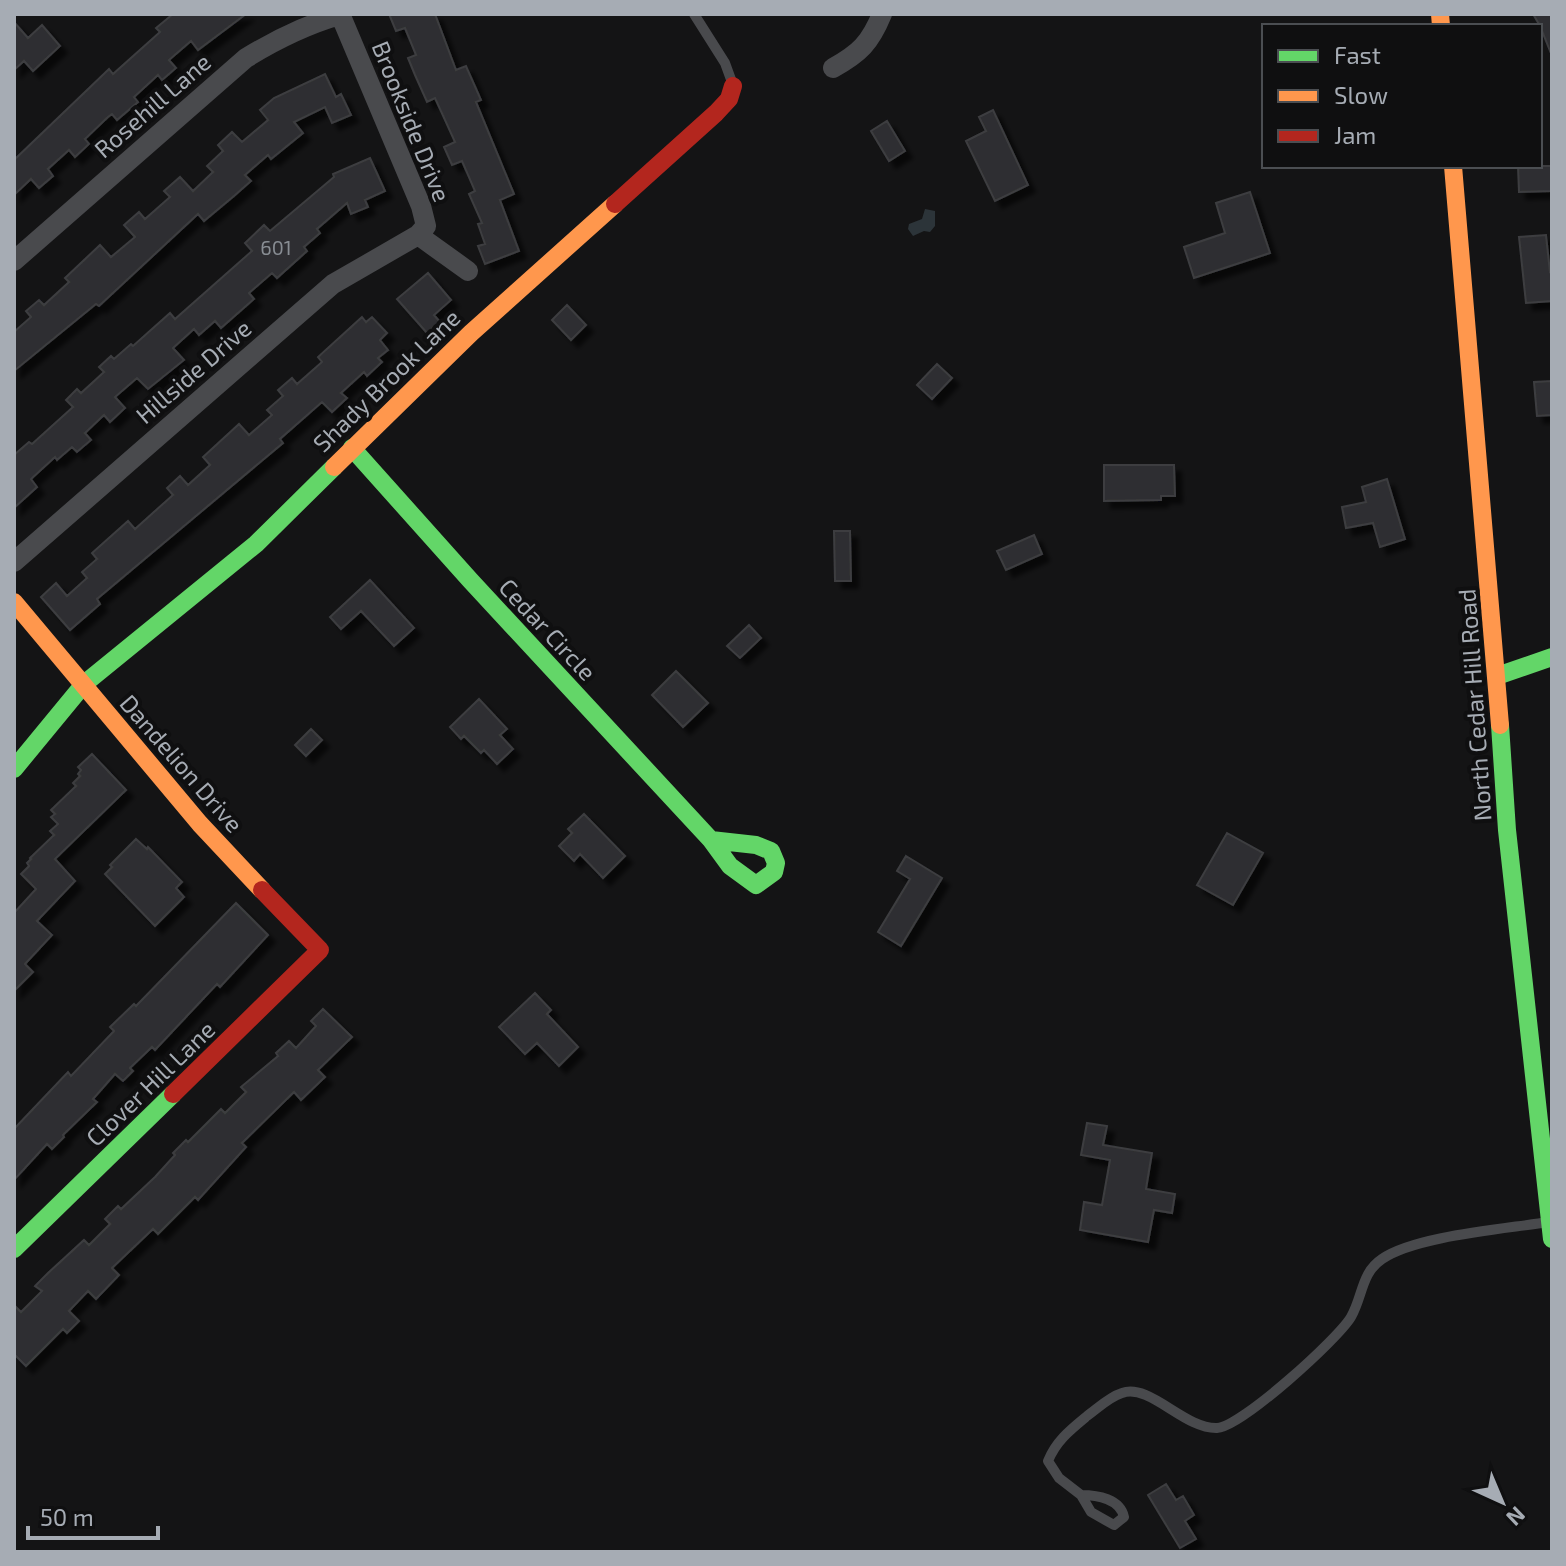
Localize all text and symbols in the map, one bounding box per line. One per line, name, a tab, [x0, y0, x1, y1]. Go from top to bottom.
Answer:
legend	[1262, 24, 1542, 168]
street label: Brookside Drive	[367, 36, 457, 206]
text: Fast	[1334, 40, 1381, 69]
street label: Rosehill Lane	[88, 47, 216, 163]
text: Slow	[1334, 80, 1388, 109]
text: Jam	[1334, 120, 1376, 149]
house number: 601	[260, 235, 292, 259]
street label: Shady Brook Lane	[307, 303, 465, 457]
street label: Hillside Drive	[129, 313, 257, 429]
street label: Cedar Circle	[494, 572, 602, 686]
street label: North Cedar Hill Road	[1451, 588, 1497, 822]
street label: Dandelion Drive	[114, 688, 250, 838]
street label: Clover Hill Lane	[80, 1014, 220, 1152]
north arrow	[1462, 1462, 1542, 1542]
scale bar	[28, 1490, 158, 1540]
text: 50 m	[40, 1502, 94, 1531]
text: N	[1502, 1502, 1531, 1532]

